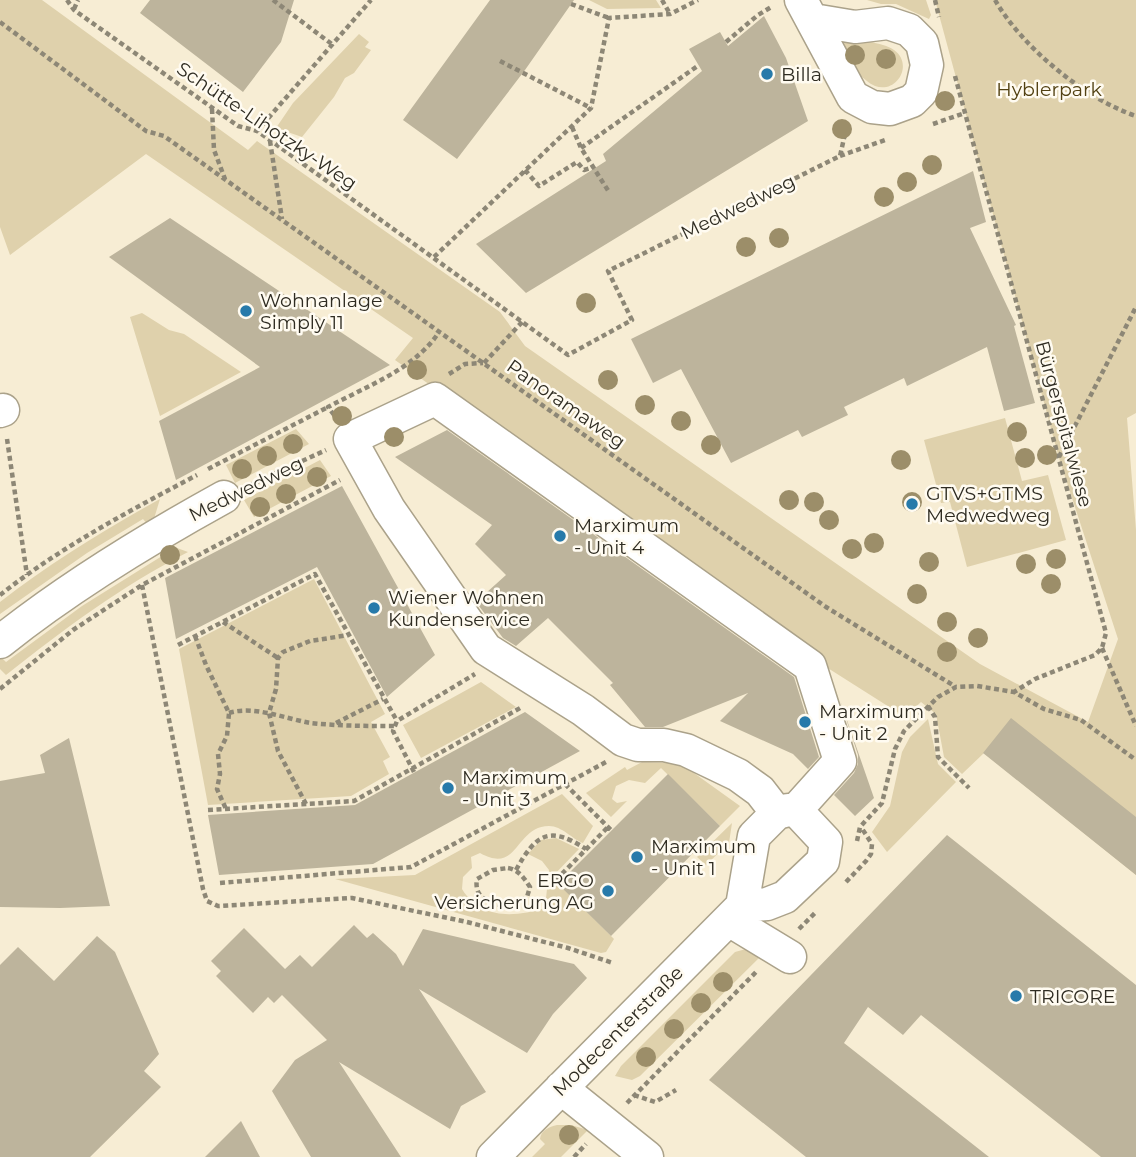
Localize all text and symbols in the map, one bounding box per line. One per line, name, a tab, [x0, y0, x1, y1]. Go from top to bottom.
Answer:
street label: Schütte-Lihotzky-Weg	[173, 57, 361, 195]
place label: Billa	[781, 63, 822, 86]
marker: Billa	[759, 66, 775, 82]
park label: Hyblerpark	[996, 78, 1102, 101]
street label: Medwedweg	[677, 169, 799, 245]
place label: Wohnanlage Simply 11	[260, 289, 383, 334]
marker: Wohnanlage Simply 11	[238, 303, 254, 319]
street label: Bürgerspitalwiese	[1031, 338, 1097, 510]
street label: Panoramaweg	[502, 355, 630, 453]
street label: Medwedweg	[185, 451, 307, 527]
place label: GTVS+GTMS Medwedweg	[926, 482, 1050, 527]
marker: GTVS+GTMS Medwedweg	[904, 496, 920, 512]
place label: Marximum - Unit 4	[574, 514, 679, 559]
marker: Marximum - Unit 4	[552, 528, 568, 544]
place label: Wiener Wohnen Kundenservice	[388, 586, 544, 631]
marker: Wiener Wohnen Kundenservice	[366, 600, 382, 616]
place label: Marximum - Unit 2	[819, 700, 924, 745]
marker: Marximum - Unit 2	[797, 714, 813, 730]
place label: Marximum - Unit 3	[462, 766, 567, 811]
marker: Marximum - Unit 3	[440, 780, 456, 796]
place label: Marximum - Unit 1	[651, 835, 756, 880]
marker: Marximum - Unit 1	[629, 849, 645, 865]
place label: ERGO Versicherung AG	[434, 869, 594, 914]
marker: ERGO Versicherung AG	[600, 883, 616, 899]
street label: Modecenterstraße	[548, 961, 688, 1101]
place label: TRICORE	[1030, 985, 1116, 1008]
marker: TRICORE	[1008, 988, 1024, 1004]

